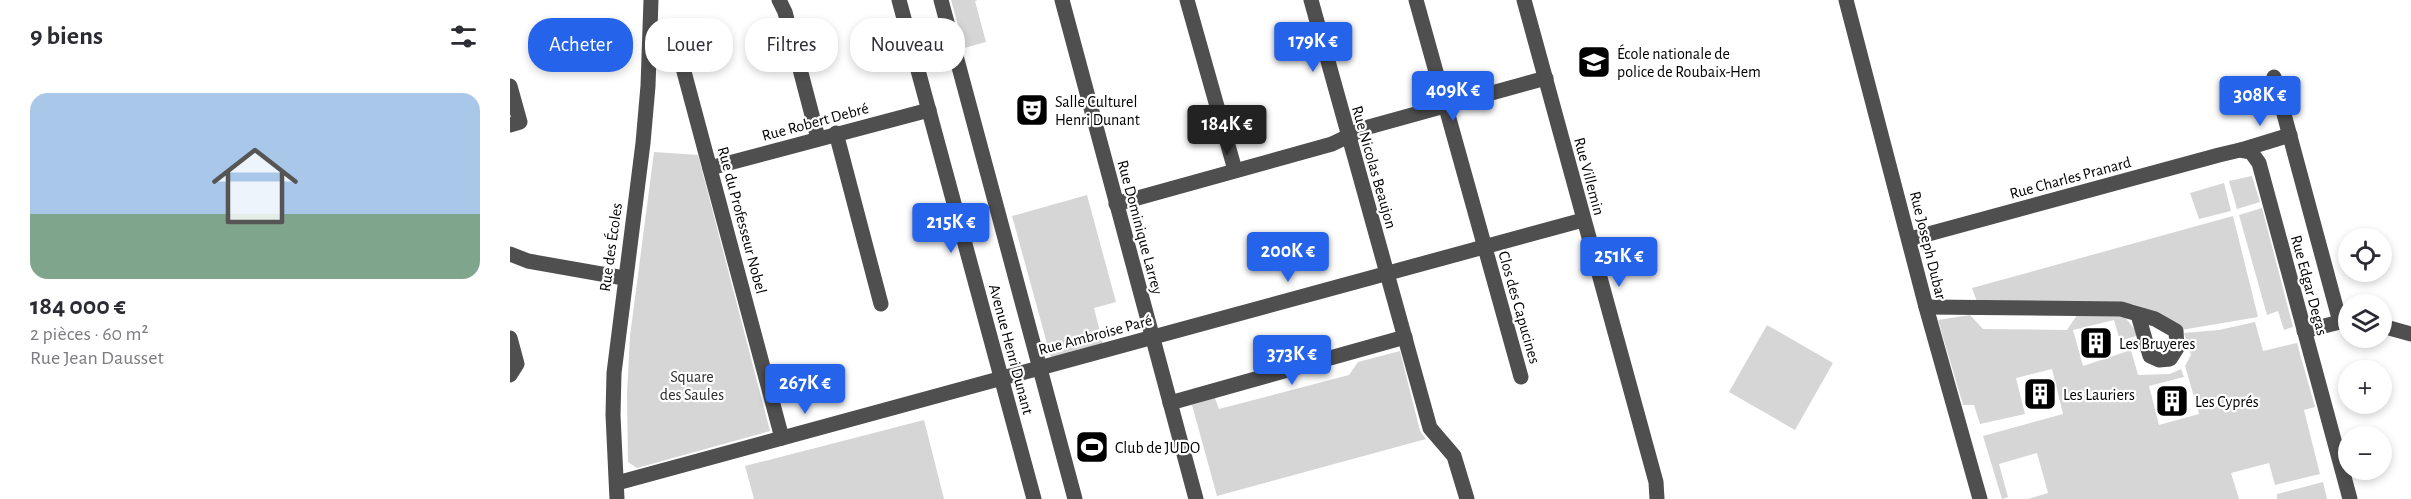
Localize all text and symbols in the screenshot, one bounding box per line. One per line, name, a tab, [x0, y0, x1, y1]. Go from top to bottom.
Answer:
chip: Acheter	[528, 18, 633, 72]
chip: Louer	[645, 18, 733, 72]
chip: Filtres	[745, 18, 838, 72]
chip: Nouveau	[850, 18, 965, 72]
icon: filters	[447, 20, 480, 53]
pin: 179K €	[1264, 22, 1362, 73]
text: 9 biens	[30, 23, 103, 49]
text: 179K €	[1288, 31, 1338, 51]
school or university icon: École nationale de police de Roubaix-Hem	[1576, 44, 1612, 80]
place label: École nationale de police de Roubaix-Hem	[1617, 44, 1761, 80]
pin: 409K €	[1404, 71, 1502, 122]
pin: 308K €	[2211, 76, 2309, 127]
text: 409K €	[1426, 80, 1480, 100]
text: 308K €	[2234, 85, 2286, 105]
theatre icon: Salle Culturel Henri Dunant	[1014, 92, 1050, 128]
place label: Salle Culturel Henri Dunant	[1055, 94, 1140, 128]
street label: Rue Robert Debré	[760, 100, 870, 144]
street label: Rue Nicolas Beaujon	[1348, 104, 1399, 231]
pin: 184K €	[1178, 105, 1276, 156]
text: 184K €	[1201, 114, 1253, 134]
icon: home	[201, 132, 309, 240]
street label: Rue Villemin	[1571, 136, 1607, 217]
street label: Rue du Professeur Nobel	[715, 145, 769, 296]
street label: Rue Charles Pranard	[2008, 154, 2133, 202]
street label: Rue Dominique Larrey	[1113, 158, 1166, 297]
street label: Rue Joseph Dubar	[1907, 190, 1949, 302]
street label: Rue des Écoles	[595, 201, 625, 293]
pin: 215K €	[902, 203, 1000, 254]
text: 215K €	[926, 212, 976, 232]
map controls	[2338, 228, 2392, 480]
button: locate	[2338, 228, 2392, 282]
pin: 200K €	[1239, 232, 1337, 283]
street label: Rue Edgar Degas	[2288, 233, 2330, 337]
pin: 251K €	[1570, 237, 1668, 288]
text: 200K €	[1261, 241, 1315, 261]
text: 251K €	[1594, 246, 1644, 266]
street label: Clos des Capucines	[1495, 249, 1543, 366]
street label: Avenue Henri Dunant	[986, 282, 1036, 416]
text: 184 000 €	[30, 293, 126, 319]
button: layers	[2338, 294, 2392, 348]
street label: Rue Ambroise Paré	[1037, 312, 1154, 358]
text: 2 pièces · 60 m²	[30, 324, 148, 344]
building icon: Les Bruyeres	[2078, 325, 2114, 361]
pin: 373K €	[1243, 335, 1341, 386]
place label: Les Bruyeres	[2119, 336, 2195, 353]
text: 373K €	[1267, 344, 1317, 364]
text: Rue Jean Dausset	[30, 348, 164, 368]
button: +	[2338, 360, 2392, 414]
pin: 267K €	[756, 364, 854, 415]
park label: Square des Saules	[660, 369, 724, 403]
text: 267K €	[779, 373, 831, 393]
building icon: Les Lauriers	[2022, 376, 2058, 412]
building icon: Les Cyprés	[2154, 383, 2190, 419]
place label: Les Lauriers	[2063, 387, 2135, 403]
place label: Les Cyprés	[2195, 394, 2259, 411]
button: −	[2338, 426, 2392, 480]
sports icon: Club de JUDO	[1074, 429, 1110, 465]
place label: Club de JUDO	[1115, 440, 1200, 456]

